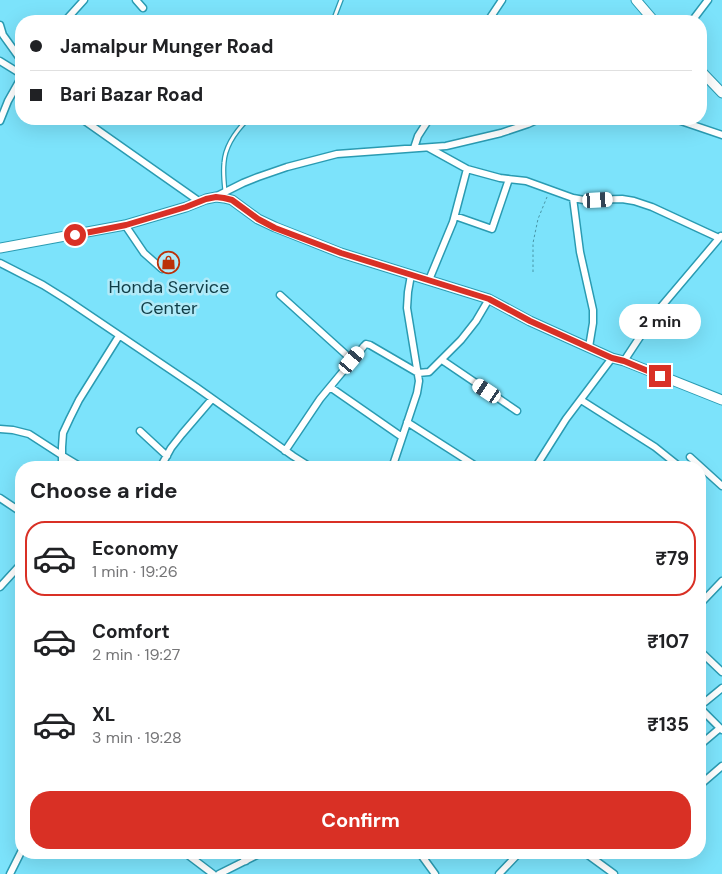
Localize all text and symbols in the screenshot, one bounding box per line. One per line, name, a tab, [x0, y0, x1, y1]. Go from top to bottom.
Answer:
text: Jamalpur Munger Road	[60, 34, 273, 59]
text: Bari Bazar Road	[60, 82, 203, 107]
car	[582, 192, 613, 208]
route start	[64, 224, 86, 246]
shop icon: Honda Service Center	[157, 250, 181, 274]
place label: Honda Service Center	[109, 275, 229, 320]
callout: 2 min	[619, 304, 701, 338]
text: 2 min	[639, 311, 681, 332]
car	[336, 344, 367, 376]
route end	[649, 365, 671, 387]
car	[470, 376, 503, 406]
text: Choose a ride	[30, 476, 178, 505]
icon: car	[32, 536, 77, 581]
text: Economy	[92, 536, 179, 561]
text: ₹79	[655, 546, 689, 571]
text: 1 min · 19:26	[92, 561, 178, 582]
icon: car	[32, 619, 77, 664]
text: Comfort	[92, 619, 170, 644]
text: ₹107	[647, 629, 689, 654]
text: 2 min · 19:27	[92, 644, 180, 665]
icon: car	[32, 702, 77, 747]
text: XL	[92, 702, 115, 727]
text: ₹135	[647, 712, 689, 737]
text: 3 min · 19:28	[92, 727, 182, 748]
button: Confirm	[30, 791, 691, 849]

